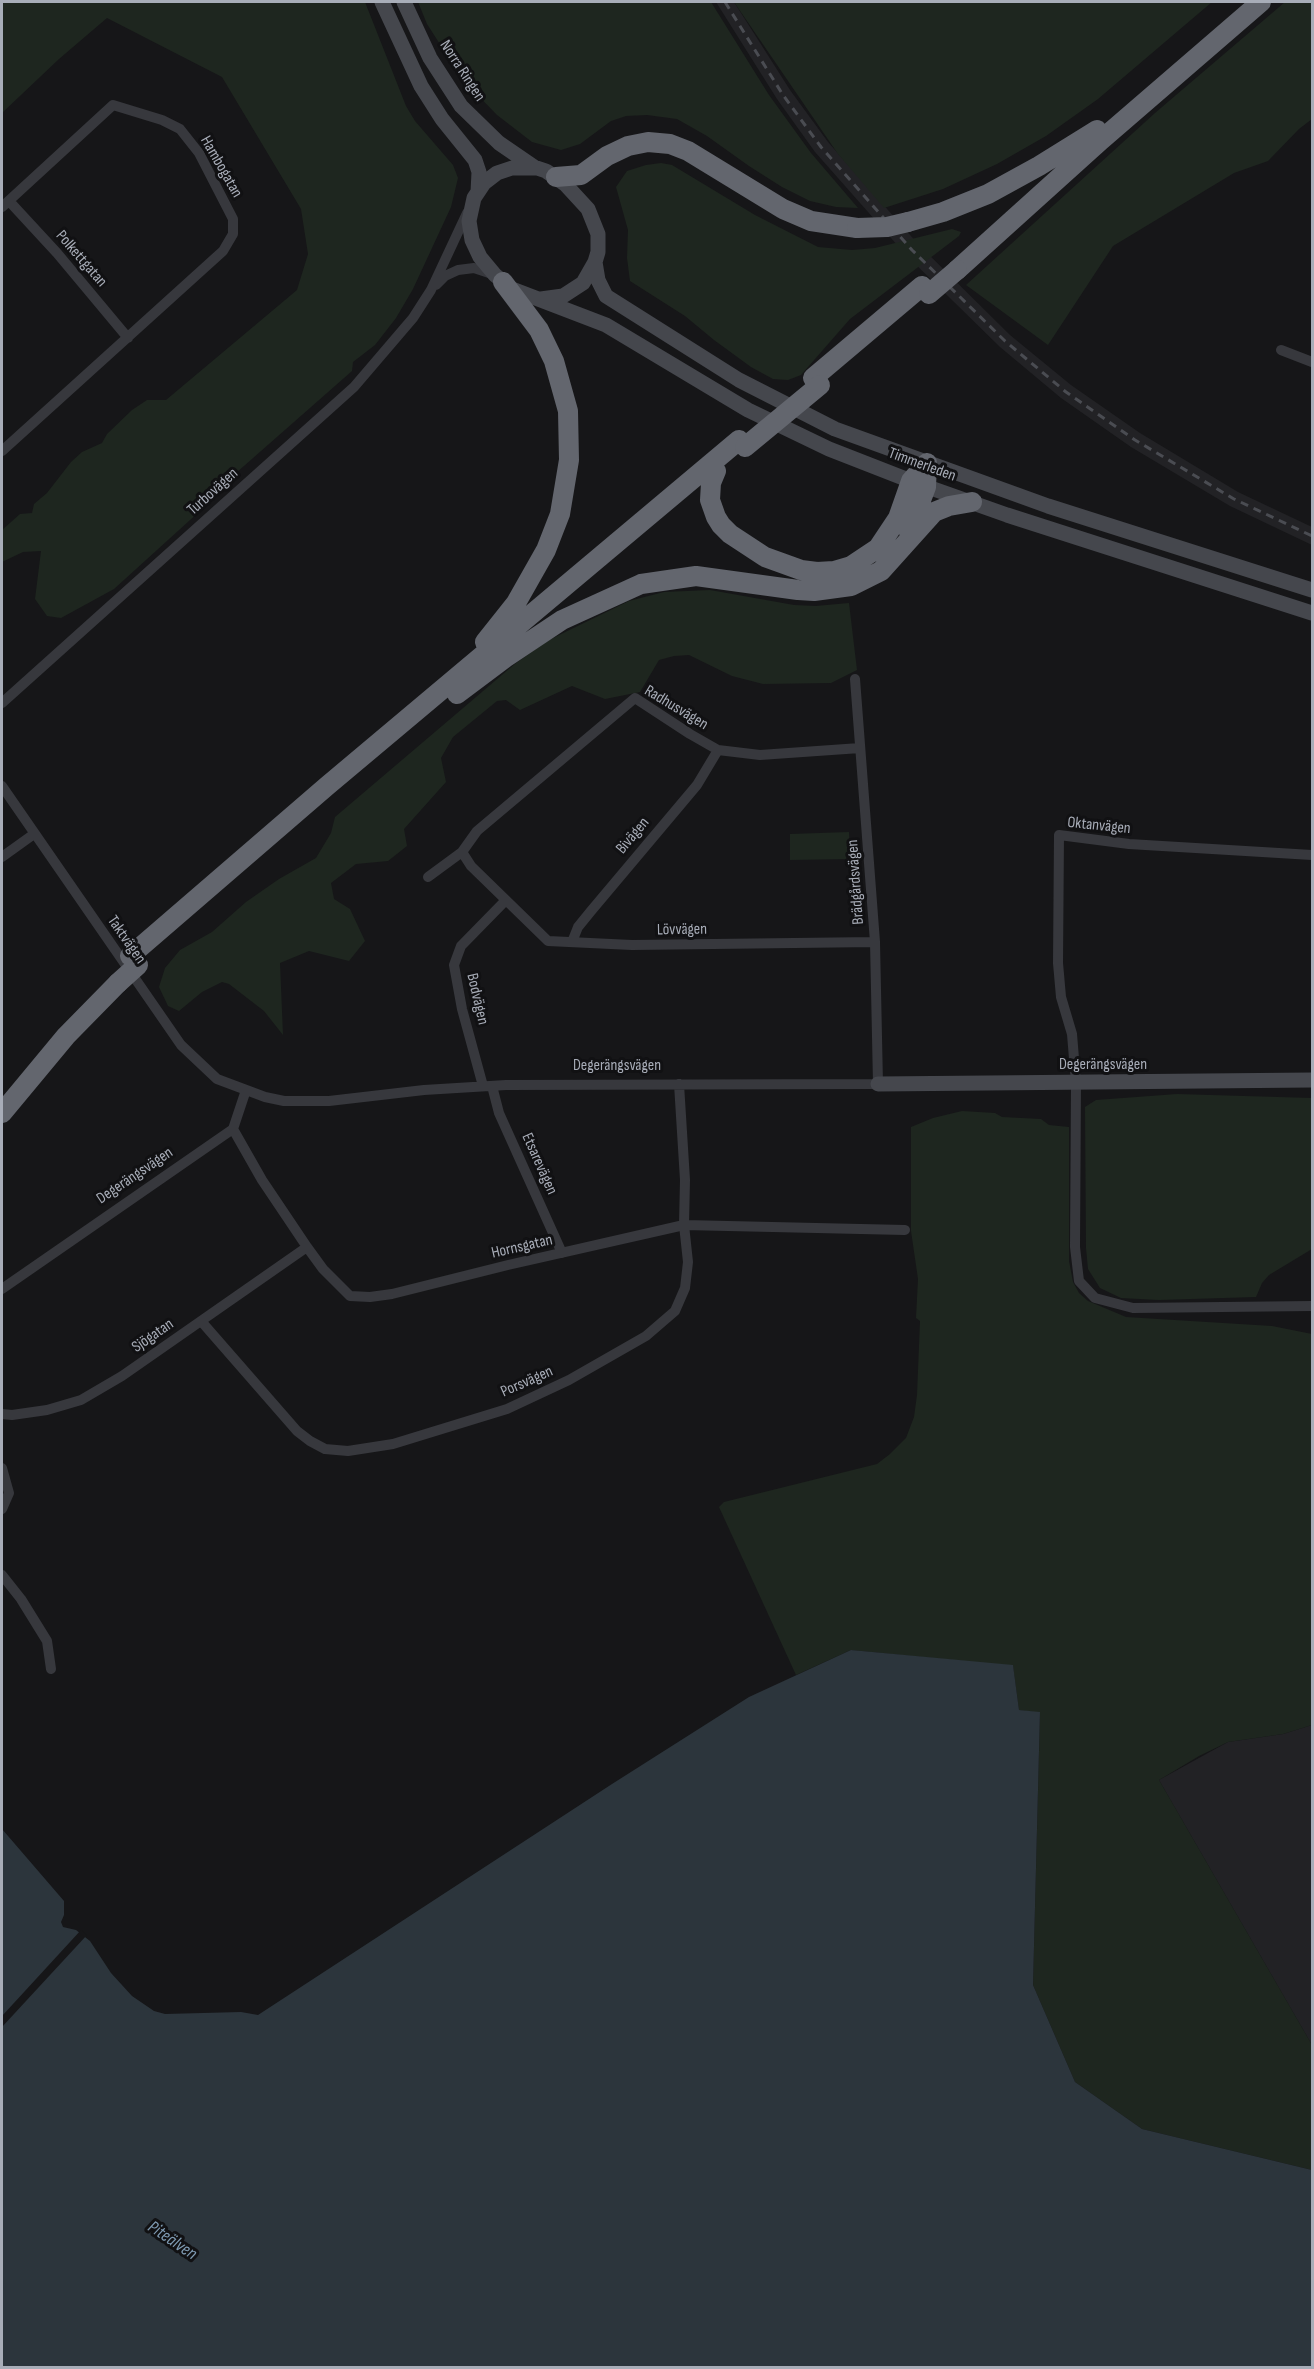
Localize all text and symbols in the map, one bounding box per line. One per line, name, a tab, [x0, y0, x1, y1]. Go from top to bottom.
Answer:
street label: Norra Ringen	[435, 37, 489, 105]
street label: Hambogatan	[196, 133, 246, 201]
street label: Polkettgatan	[51, 227, 111, 291]
street label: Timmerleden	[886, 444, 958, 486]
street label: Turbovägen	[184, 464, 242, 520]
street label: Radhusvägen	[641, 681, 711, 735]
street label: Oktanvägen	[1066, 813, 1132, 839]
street label: Bivägen	[612, 814, 654, 858]
street label: Brädgårdsvägen	[843, 839, 869, 925]
street label: Taktvägen	[103, 912, 149, 968]
street label: Lövvägen	[657, 920, 707, 940]
street label: Bodvägen	[462, 971, 492, 1027]
street label: Degerängsvägen	[1059, 1055, 1147, 1075]
street label: Degerängsvägen	[573, 1056, 661, 1076]
street label: Etsarevägen	[517, 1130, 561, 1198]
street label: Degerängsvägen	[93, 1143, 177, 1209]
street label: Hornsgatan	[490, 1231, 554, 1263]
street label: Sjögatan	[128, 1315, 178, 1357]
street label: Porsvägen	[498, 1362, 556, 1402]
water label: Piteälven	[143, 2217, 201, 2265]

